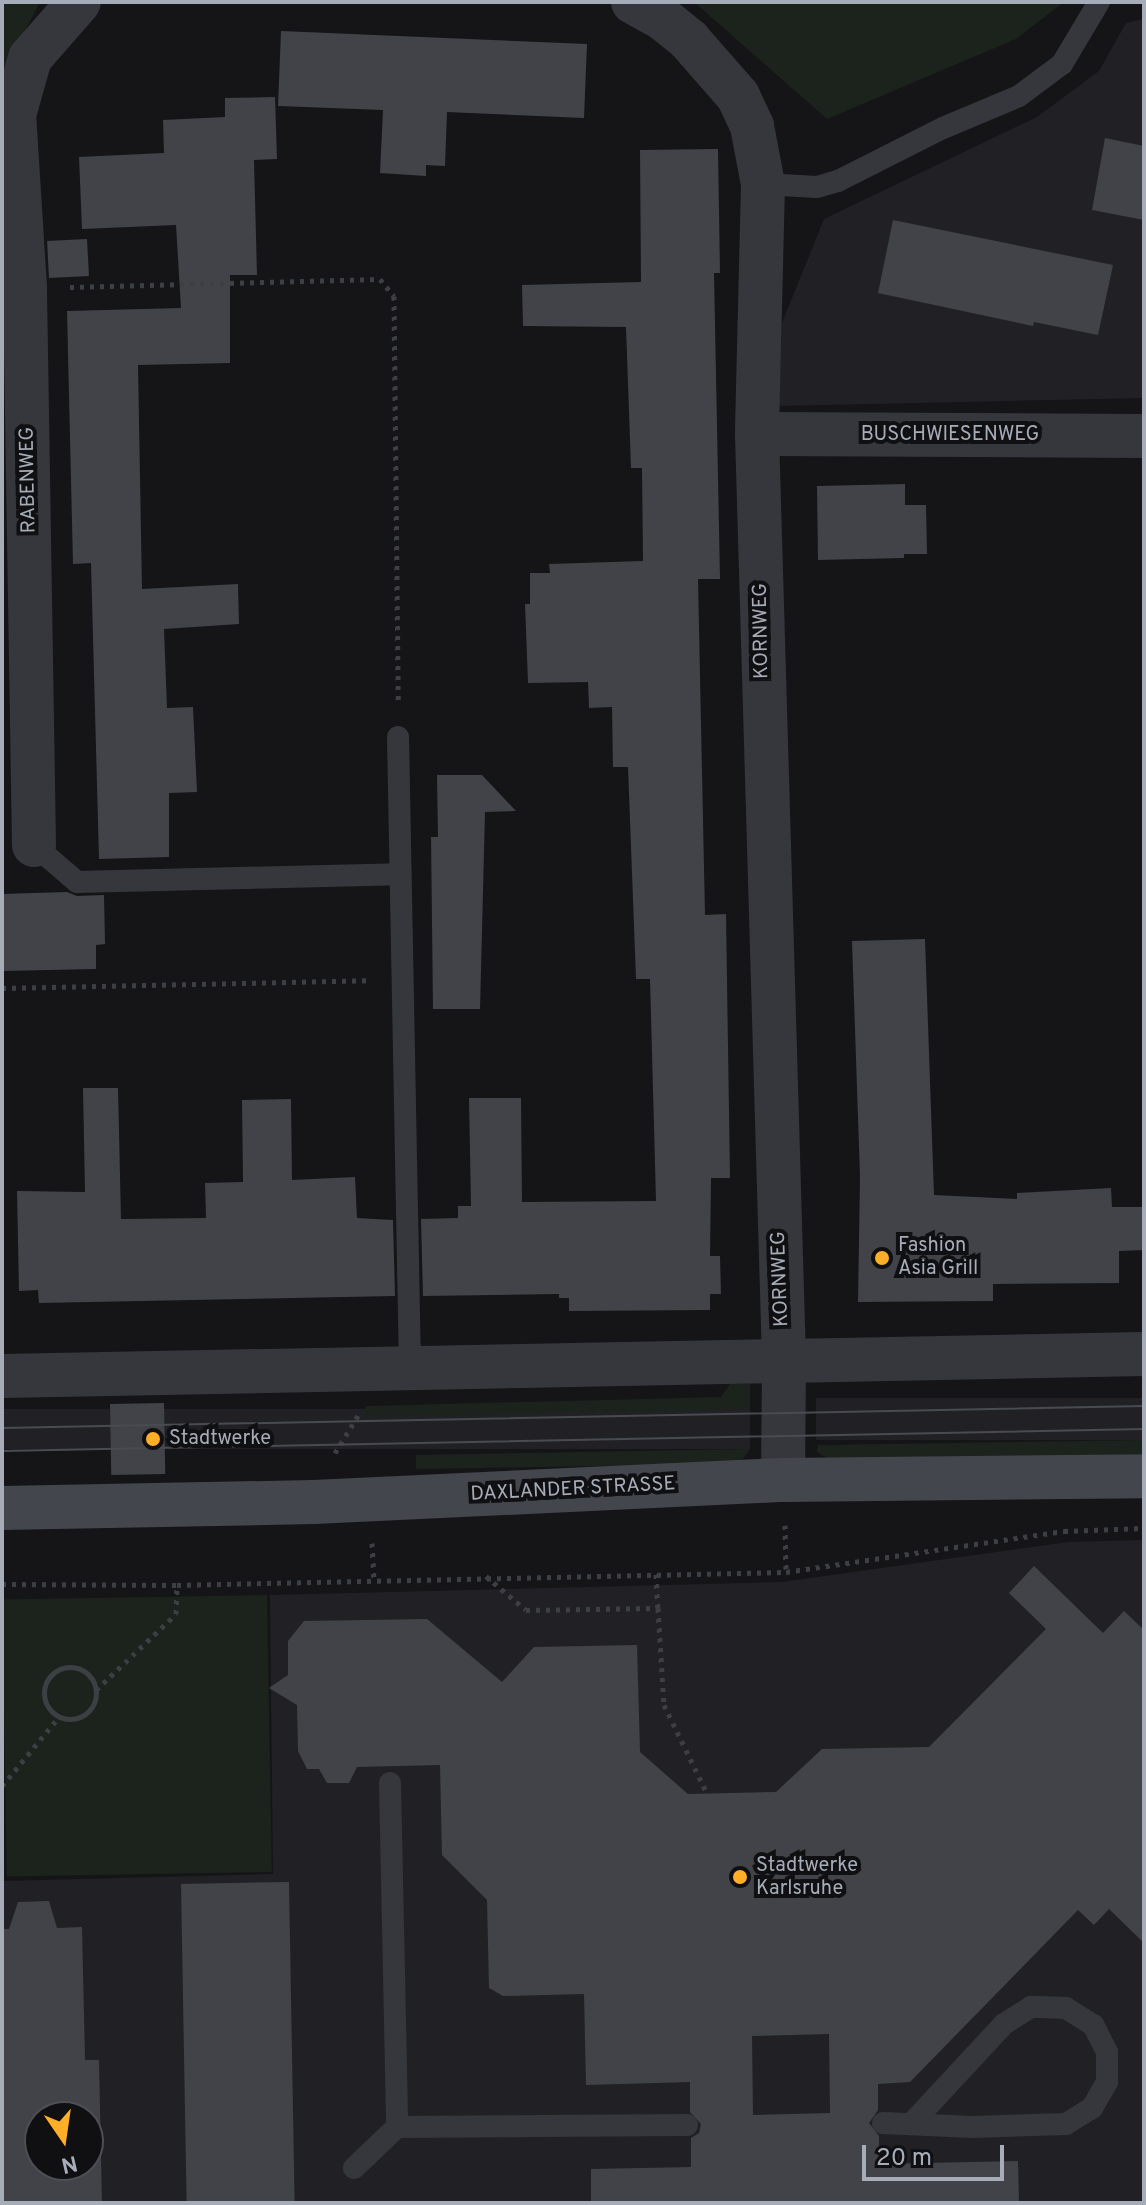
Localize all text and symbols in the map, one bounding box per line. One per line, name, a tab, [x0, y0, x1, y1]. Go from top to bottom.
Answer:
street label: BUSCHWIESENWEG	[861, 423, 1039, 447]
street label: RABENWEG	[16, 427, 42, 533]
street label: KORNWEG	[749, 583, 775, 679]
street label: KORNWEG	[767, 1231, 795, 1327]
place label: Fashion Asia Grill	[898, 1234, 978, 1281]
marker: Fashion Asia Grill	[873, 1249, 891, 1267]
place label: Stadtwerke	[169, 1427, 271, 1451]
marker: Stadtwerke	[144, 1430, 162, 1448]
street label: DAXLANDER STRASSE	[470, 1473, 676, 1507]
place label: Stadtwerke Karlsruhe	[756, 1854, 858, 1901]
marker: Stadtwerke Karlsruhe	[731, 1868, 749, 1886]
north arrow	[24, 2101, 104, 2181]
scale bar	[866, 2129, 1008, 2179]
text: 20 m	[876, 2144, 932, 2174]
text: N	[58, 2148, 80, 2178]

